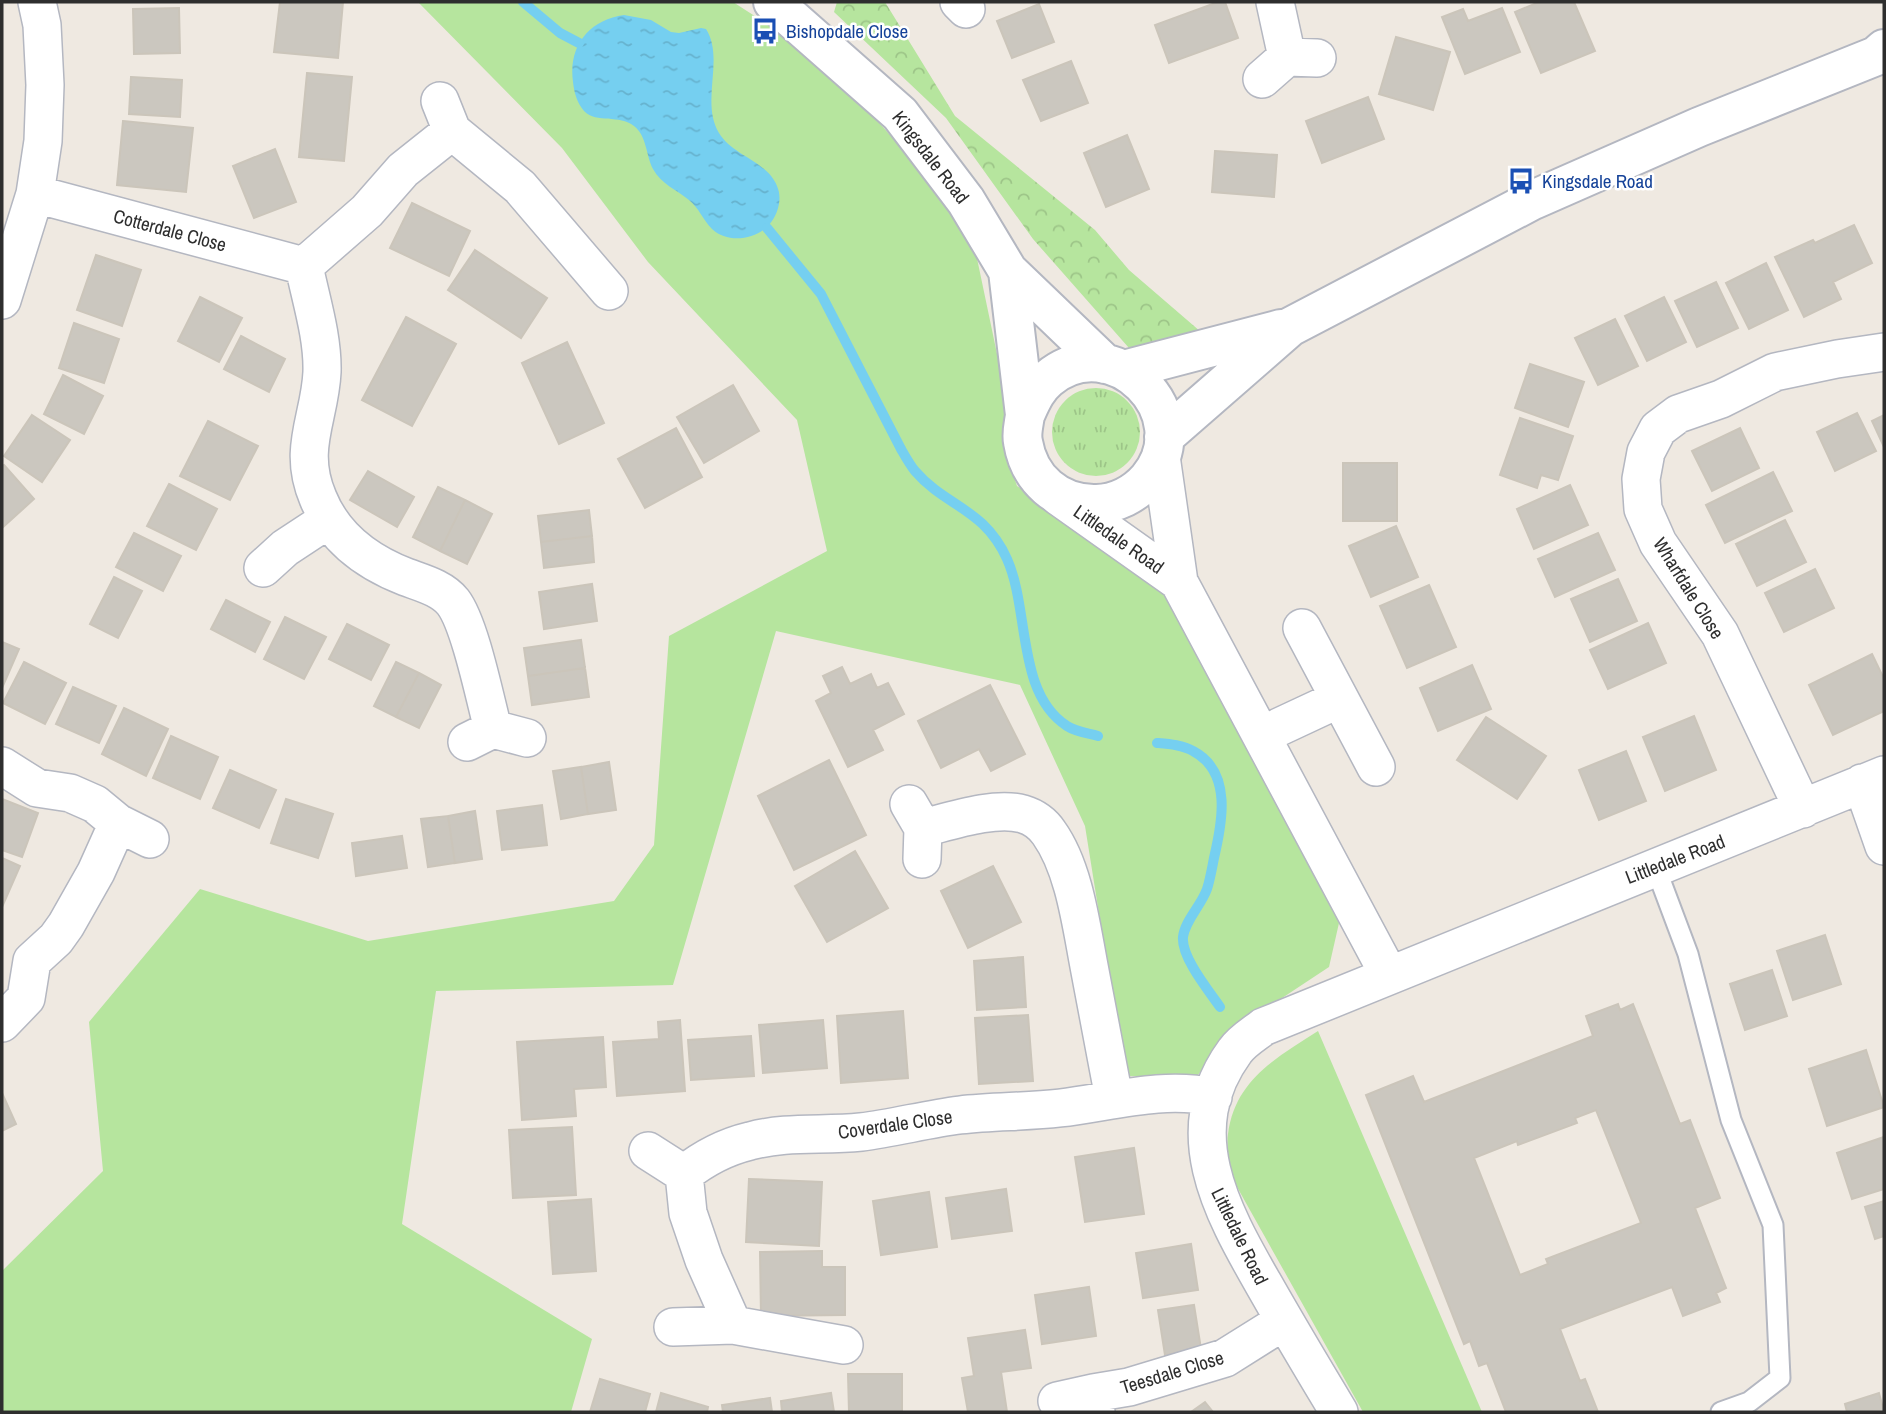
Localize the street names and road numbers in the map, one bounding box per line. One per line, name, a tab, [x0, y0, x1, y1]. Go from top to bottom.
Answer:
street label: Kingsdale Road	[887, 105, 975, 209]
street label: Cotterdale Close	[111, 202, 229, 258]
street label: Littledale Road	[1069, 498, 1169, 580]
street label: Wharfdale Close	[1647, 532, 1731, 644]
street label: Littledale Road	[1621, 828, 1729, 890]
street label: Coverdale Close	[836, 1103, 954, 1145]
street label: Littledale Road	[1205, 1183, 1275, 1289]
street label: Teesdale Close	[1117, 1344, 1227, 1400]

